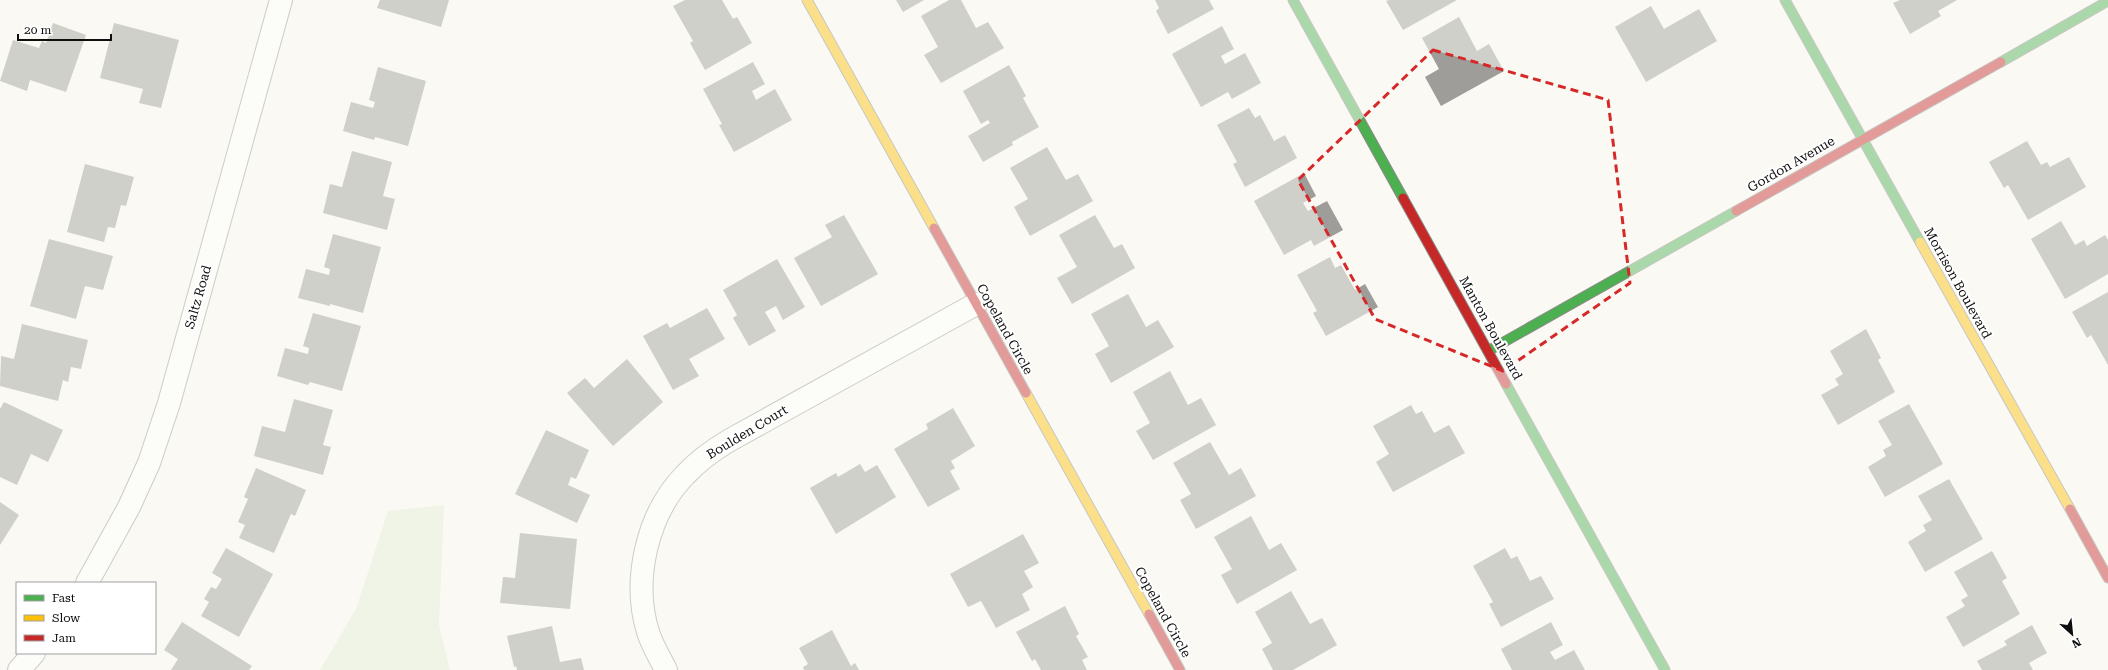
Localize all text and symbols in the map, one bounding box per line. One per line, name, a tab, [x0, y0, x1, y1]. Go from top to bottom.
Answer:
scale bar	[18, 16, 111, 42]
text: 20 m	[24, 23, 51, 37]
street label: Gordon Avenue	[1745, 133, 1837, 195]
street label: Morrison Boulevard	[1921, 225, 1995, 342]
street label: Saltz Road	[182, 263, 214, 331]
street label: Manton Boulevard	[1456, 274, 1526, 383]
street label: Copeland Circle	[974, 281, 1036, 377]
street label: Boulden Court	[704, 402, 790, 462]
street label: Copeland Circle	[1132, 564, 1194, 660]
legend	[16, 582, 156, 654]
text: Fast	[52, 591, 76, 605]
text: Slow	[52, 611, 80, 625]
north arrow	[2052, 614, 2092, 654]
text: Jam	[52, 631, 76, 645]
text: N	[2069, 635, 2083, 650]

